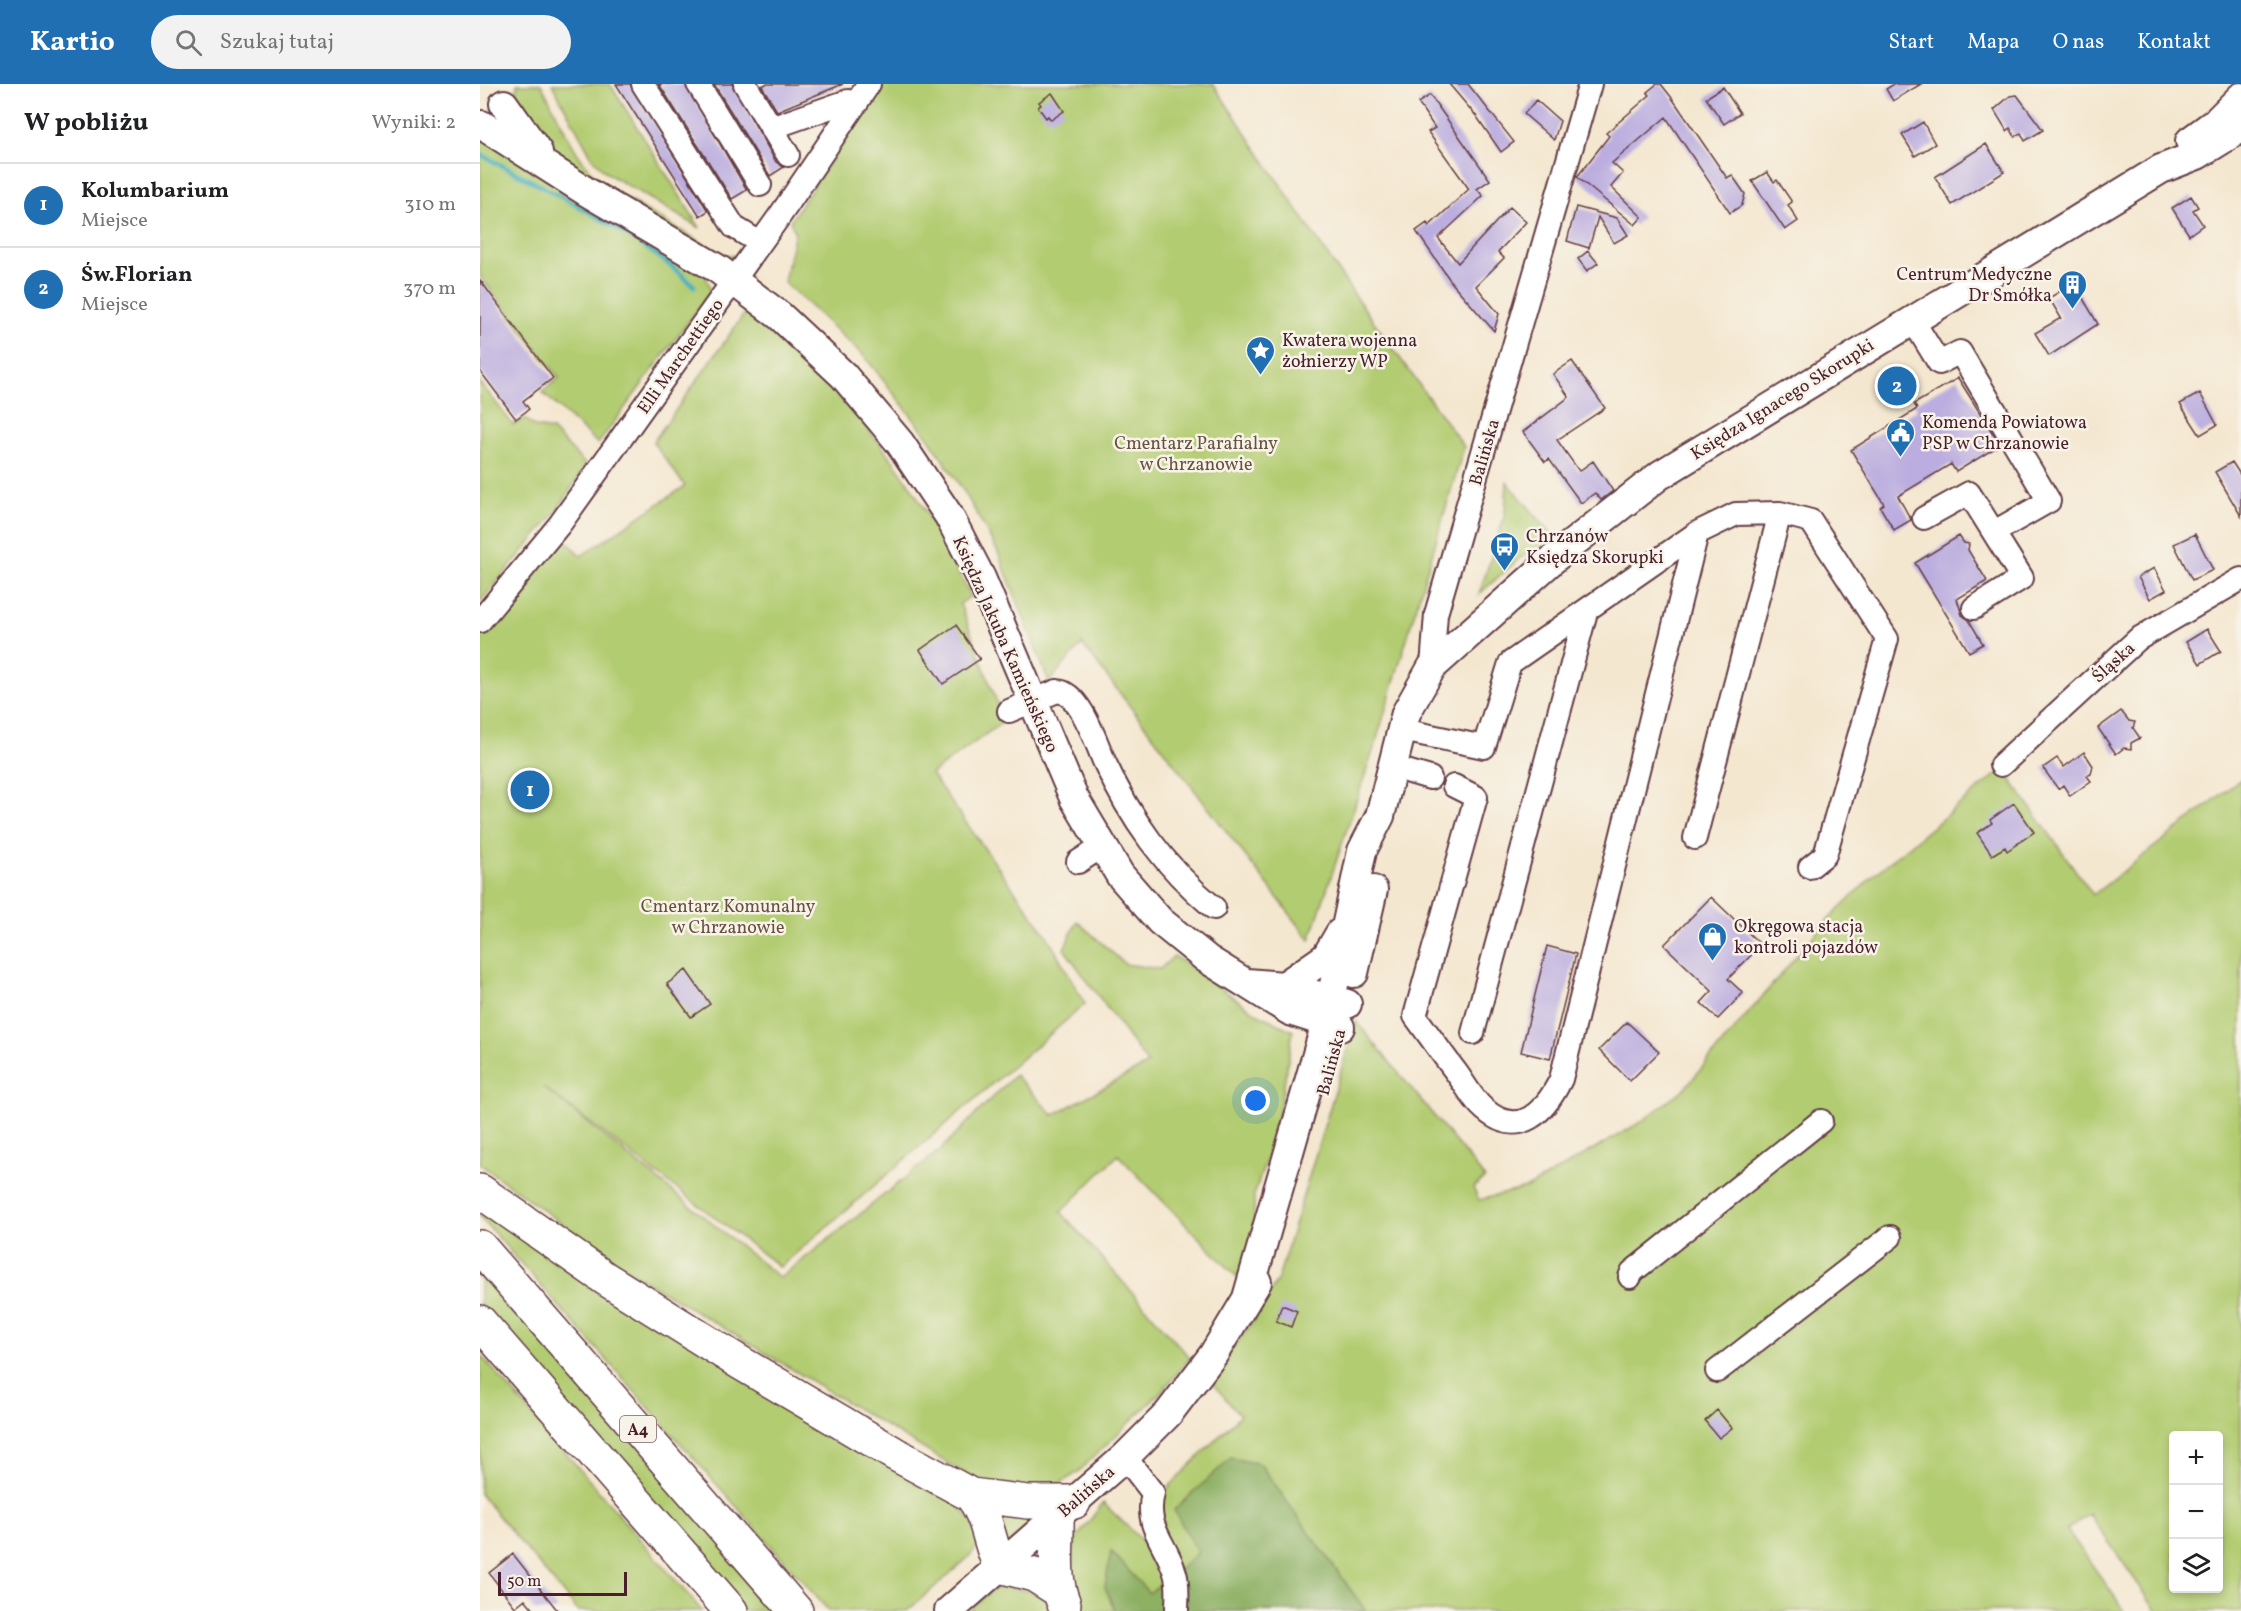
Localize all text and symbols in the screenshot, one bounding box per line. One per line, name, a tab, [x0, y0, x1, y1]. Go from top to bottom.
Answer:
search box	[151, 15, 571, 69]
text: Kartio	[30, 23, 115, 62]
icon: search	[172, 26, 205, 59]
text: Szukaj tutaj	[220, 27, 334, 58]
text: Start	[1889, 28, 1934, 57]
text: Mapa	[1967, 28, 2020, 57]
text: O nas	[2053, 28, 2104, 57]
text: Kontakt	[2137, 28, 2211, 57]
text: W pobliżu	[24, 105, 148, 141]
text: Wyniki: 2	[372, 109, 456, 137]
text: Kolumbarium	[81, 176, 229, 207]
text: 1	[39, 191, 48, 219]
text: 310 m	[404, 191, 456, 219]
text: Miejsce	[81, 207, 148, 235]
text: Św.Florian	[81, 260, 193, 291]
place label: Centrum Medyczne Dr Smółka	[1896, 263, 2052, 309]
building icon: Centrum Medyczne Dr Smółka	[2057, 268, 2089, 310]
text: 2	[38, 275, 49, 303]
text: 370 m	[403, 275, 456, 303]
text: Miejsce	[81, 291, 148, 319]
street label: Elli Marchettiego	[632, 294, 730, 420]
place label: Kwatera wojenna żołnierzy WP	[1282, 329, 1417, 375]
place icon: Kwatera wojenna żołnierzy WP	[1245, 334, 1277, 376]
street label: Księdza Ignacego Skorupki	[1686, 334, 1879, 467]
pin: 2	[1878, 364, 1916, 408]
place label: Komenda Powiatowa PSP w Chrzanowie	[1922, 411, 2087, 457]
street label: Balińska	[1464, 416, 1507, 489]
public building icon: Komenda Powiatowa PSP w Chrzanowie	[1885, 416, 1917, 458]
park label: Cmentarz Parafialny w Chrzanowie	[1114, 432, 1278, 478]
place label: Chrzanów Księdza Skorupki	[1526, 525, 1664, 571]
bus stop icon: Chrzanów Księdza Skorupki	[1489, 530, 1521, 572]
street label: Księdza Jakuba Kamieńskiego	[945, 532, 1064, 757]
street label: Śląska	[2087, 637, 2141, 689]
pin: 1	[511, 768, 550, 812]
park label: Cmentarz Komunalny w Chrzanowie	[641, 895, 815, 941]
place label: Okręgowa stacja kontroli pojazdów	[1734, 915, 1878, 961]
shop icon: Okręgowa stacja kontroli pojazdów	[1697, 920, 1729, 962]
street label: Balińska	[1312, 1026, 1353, 1099]
your location	[1241, 1086, 1270, 1115]
road number: A4	[620, 1416, 656, 1442]
map controls	[2169, 1431, 2223, 1593]
button: +	[2169, 1431, 2223, 1485]
street label: Balińska	[1053, 1460, 1121, 1524]
button: −	[2169, 1485, 2223, 1539]
button: layers	[2169, 1539, 2223, 1593]
scale bar	[498, 1569, 627, 1596]
text: 50 m	[507, 1571, 541, 1593]

